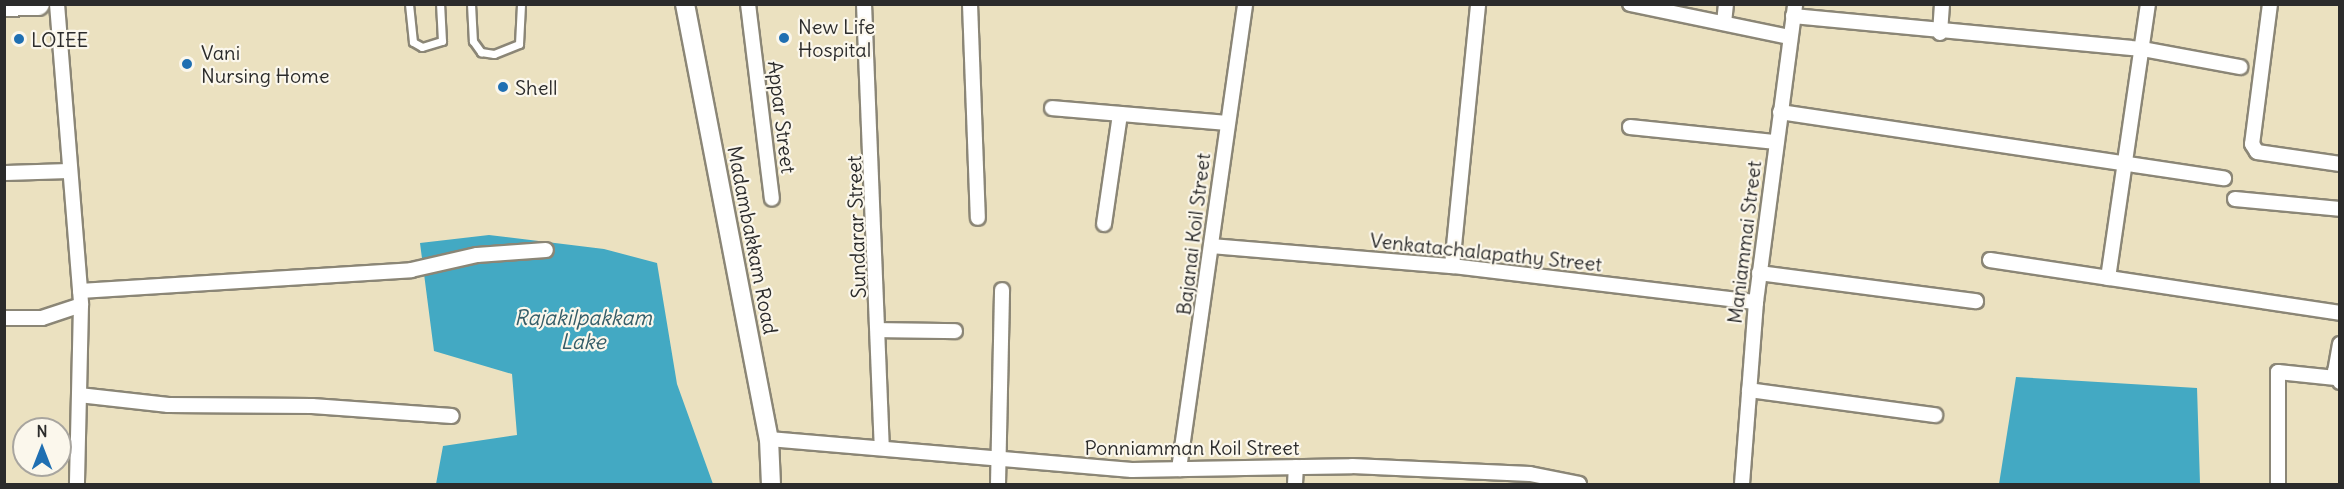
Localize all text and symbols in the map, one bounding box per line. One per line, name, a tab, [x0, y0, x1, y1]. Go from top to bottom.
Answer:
place label: New Life Hospital	[798, 14, 875, 61]
place label: LOIEE	[31, 27, 88, 51]
marker: New Life Hospital	[775, 29, 793, 47]
marker: LOIEE	[12, 32, 26, 46]
place label: Vani Nursing Home	[201, 40, 330, 87]
marker: Vani Nursing Home	[178, 55, 196, 73]
street label: Appar Street	[763, 59, 801, 175]
place label: Shell	[515, 75, 557, 99]
marker: Shell	[496, 80, 510, 94]
street label: Madambakkam Road	[723, 144, 783, 336]
street label: Bajanai Koil Street	[1171, 152, 1215, 316]
street label: Sundarar Street	[842, 155, 870, 299]
street label: Maniammai Street	[1722, 159, 1766, 325]
street label: Venkatachalapathy Street	[1369, 228, 1603, 276]
water label: Rajakilpakkam Lake	[514, 305, 652, 355]
north arrow	[12, 417, 72, 477]
text: N	[36, 421, 48, 441]
street label: Ponniamman Koil Street	[1084, 435, 1300, 459]

